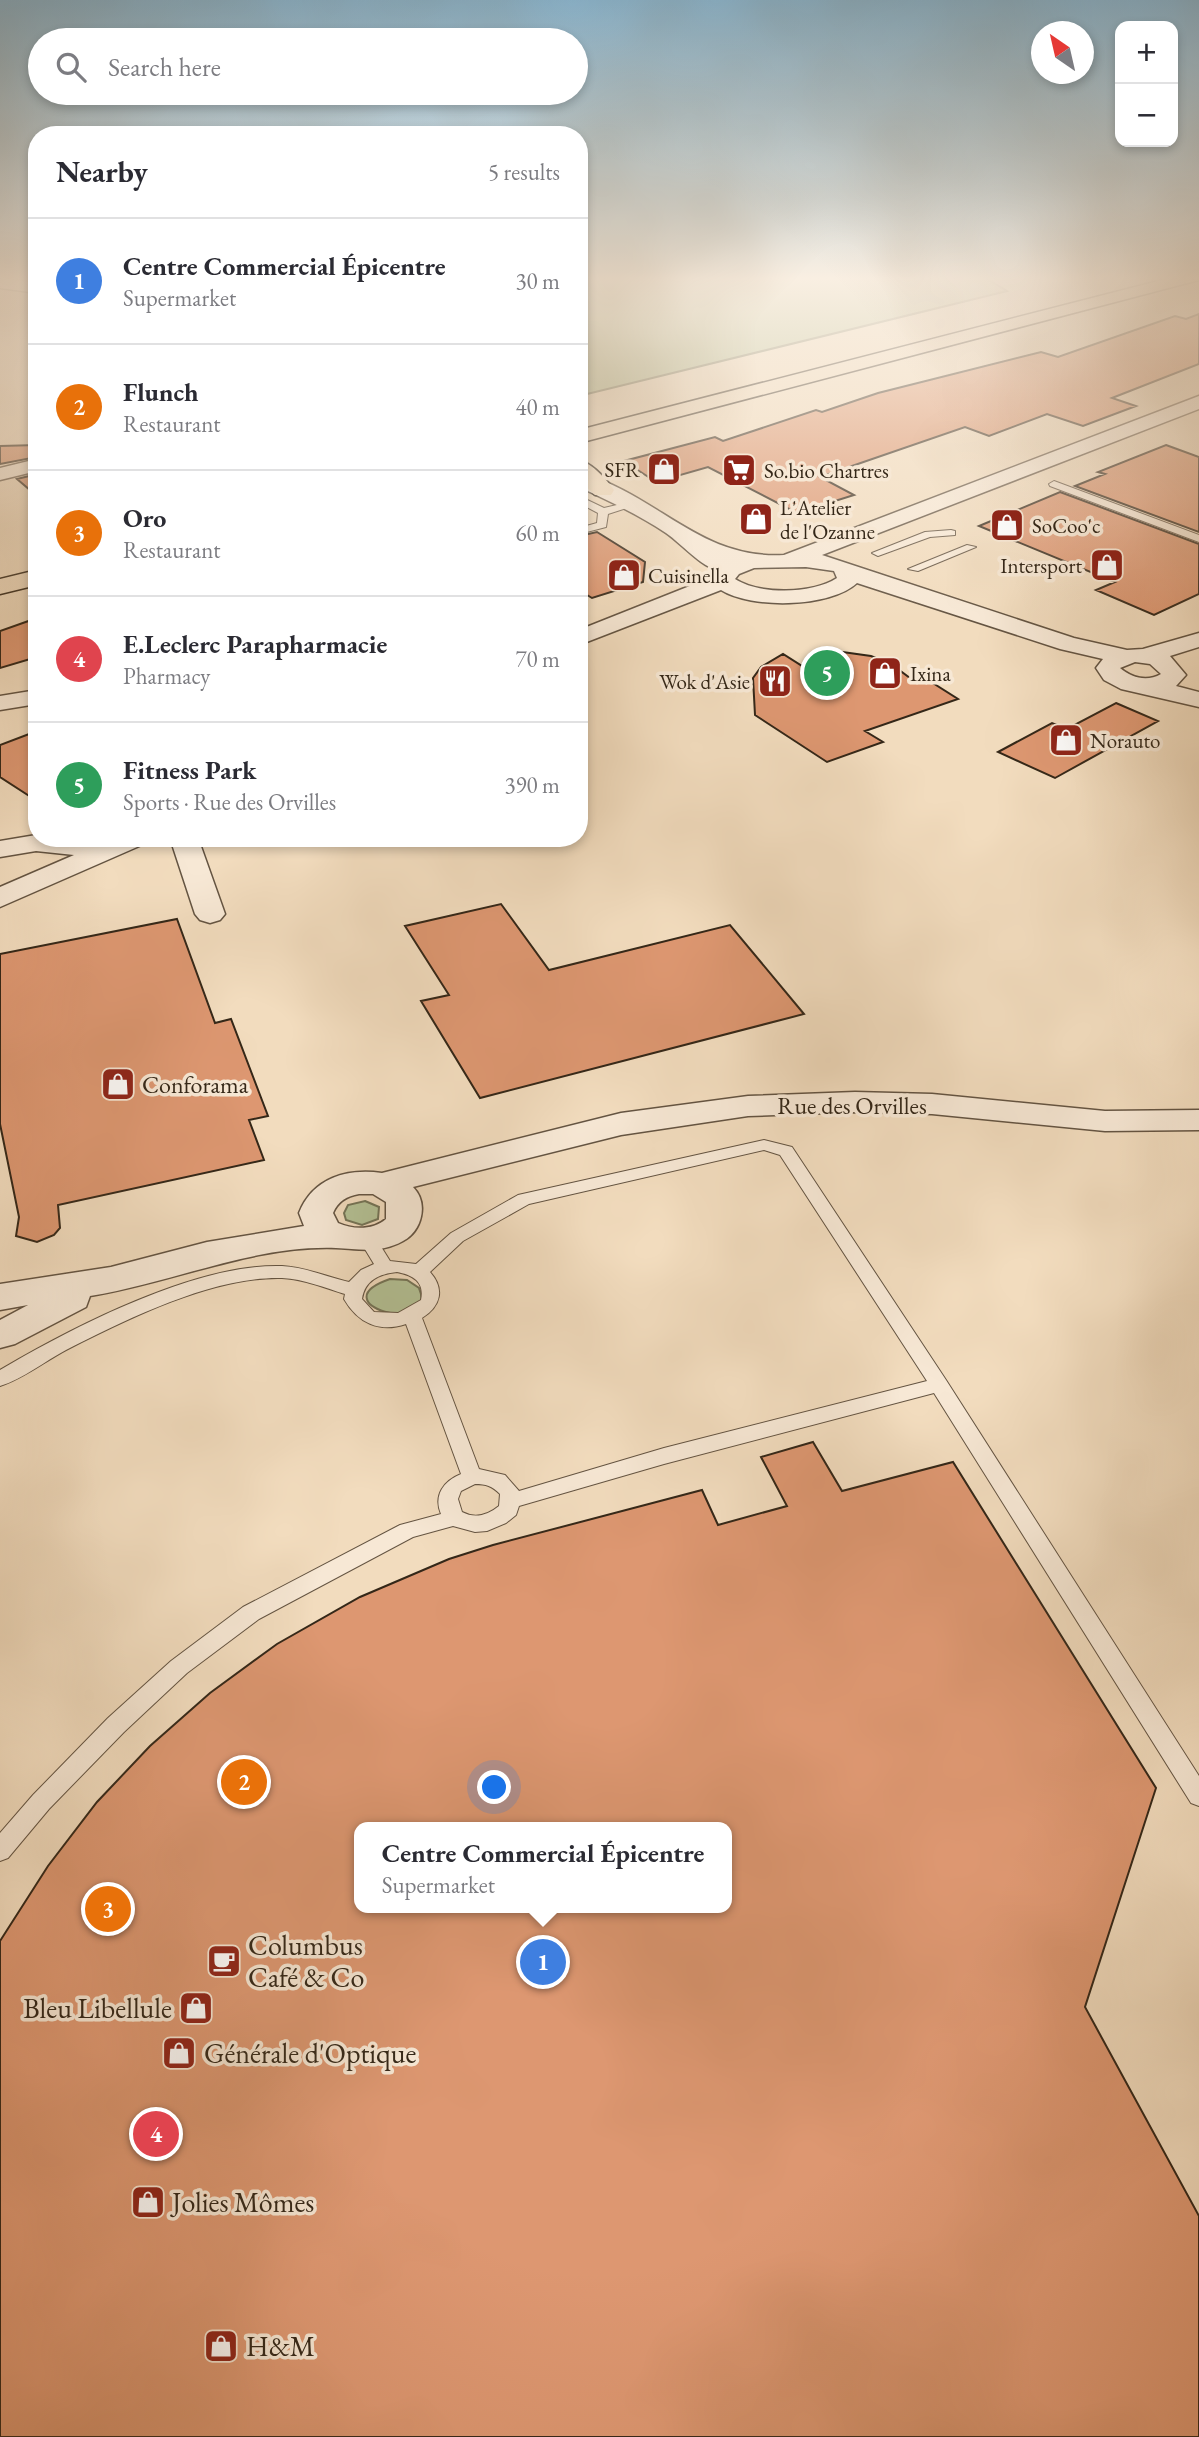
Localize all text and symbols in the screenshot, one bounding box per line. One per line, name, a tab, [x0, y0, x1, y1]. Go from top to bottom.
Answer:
north arrow	[1031, 21, 1094, 84]
map controls	[1115, 21, 1178, 147]
button: +	[1115, 21, 1178, 84]
search box	[28, 28, 588, 105]
icon: search	[52, 48, 90, 86]
text: Search here	[108, 50, 221, 84]
button: −	[1115, 84, 1178, 147]
text: Nearby	[56, 152, 148, 191]
text: 5 results	[488, 157, 560, 187]
text: Centre Commercial Épicentre	[123, 249, 446, 283]
text: 1	[73, 266, 85, 296]
text: 30 m	[515, 266, 560, 296]
text: Supermarket	[123, 283, 236, 313]
text: Flunch	[123, 375, 198, 409]
text: 2	[73, 392, 85, 422]
text: 40 m	[515, 392, 560, 422]
text: Restaurant	[123, 409, 221, 439]
shop icon: SFR	[645, 450, 683, 488]
supermarket icon: So.bio Chartres	[720, 451, 758, 489]
place label: SFR	[605, 456, 641, 483]
place label: So.bio Chartres	[764, 457, 889, 484]
place label: L'Atelier de l'Ozanne	[780, 494, 875, 545]
shop icon: L'Atelier de l'Ozanne	[737, 500, 775, 538]
text: Oro	[123, 501, 166, 535]
shop icon: SoCoo'c	[988, 506, 1026, 544]
place label: SoCoo'c	[1032, 512, 1101, 539]
text: 3	[73, 518, 85, 548]
text: 60 m	[515, 518, 560, 548]
text: Restaurant	[123, 535, 221, 565]
shop icon: Intersport	[1088, 546, 1126, 584]
place label: Intersport	[1000, 552, 1082, 579]
shop icon: Cuisinella	[605, 556, 643, 594]
place label: Cuisinella	[648, 562, 729, 589]
text: E.Leclerc Parapharmacie	[123, 627, 387, 661]
text: 4	[73, 644, 85, 674]
text: 70 m	[515, 644, 560, 674]
pin: 5	[804, 647, 850, 699]
shop icon: Ixina	[866, 654, 904, 692]
place label: Ixina	[910, 660, 951, 687]
text: Pharmacy	[123, 661, 210, 691]
restaurant icon: Wok d'Asie	[756, 662, 794, 700]
place label: Wok d'Asie	[659, 668, 750, 695]
shop icon: Norauto	[1047, 721, 1085, 759]
place label: Norauto	[1090, 727, 1160, 754]
text: Fitness Park	[123, 753, 257, 787]
text: 5	[73, 770, 85, 800]
text: 390 m	[504, 770, 560, 800]
text: Sports · Rue des Orvilles	[123, 787, 336, 817]
shop icon: Conforama	[99, 1065, 137, 1103]
place label: Conforama	[142, 1069, 249, 1100]
street label: Rue des Orvilles	[777, 1090, 927, 1121]
pin: 2	[221, 1756, 267, 1808]
your location	[477, 1770, 511, 1804]
popup	[354, 1822, 732, 1913]
text: Centre Commercial Épicentre	[382, 1836, 704, 1870]
text: Supermarket	[382, 1870, 495, 1900]
pin: 3	[85, 1883, 131, 1935]
place label: Columbus Café & Co	[248, 1927, 364, 1995]
pin: 1	[520, 1936, 566, 1988]
cafe icon: Columbus Café & Co	[205, 1942, 243, 1980]
shop icon: Bleu Libellule	[177, 1989, 215, 2027]
place label: Bleu Libellule	[23, 1990, 172, 2026]
shop icon: Générale d'Optique	[160, 2034, 198, 2072]
place label: Générale d'Optique	[204, 2035, 416, 2071]
pin: 4	[133, 2108, 179, 2160]
shop icon: Jolies Mômes	[129, 2183, 167, 2221]
place label: Jolies Mômes	[170, 2184, 314, 2220]
shop icon: H&M	[202, 2327, 240, 2365]
place label: H&M	[246, 2328, 315, 2364]

